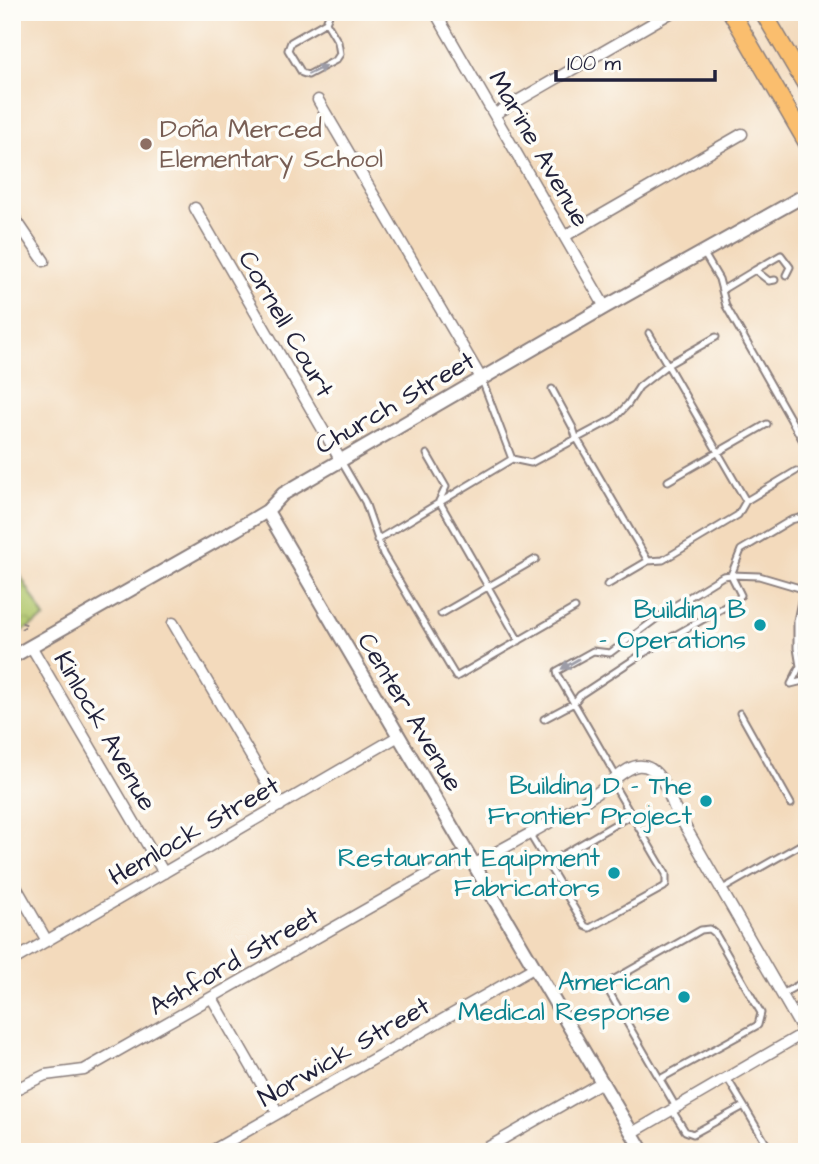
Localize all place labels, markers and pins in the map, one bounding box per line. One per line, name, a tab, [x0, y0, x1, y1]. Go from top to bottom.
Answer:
place label: Doña Merced Elementary School	[160, 111, 383, 179]
marker: Doña Merced Elementary School	[138, 136, 154, 152]
place label: Building B - Operations	[599, 592, 746, 658]
marker: Building B - Operations	[752, 617, 768, 633]
place label: Building D - The Frontier Project	[488, 768, 692, 834]
marker: Building D - The Frontier Project	[698, 793, 714, 809]
place label: Restaurant Equipment Fabricators	[338, 840, 600, 906]
marker: Restaurant Equipment Fabricators	[606, 865, 622, 881]
place label: American Medical Response	[458, 964, 670, 1030]
marker: American Medical Response	[676, 989, 692, 1005]

